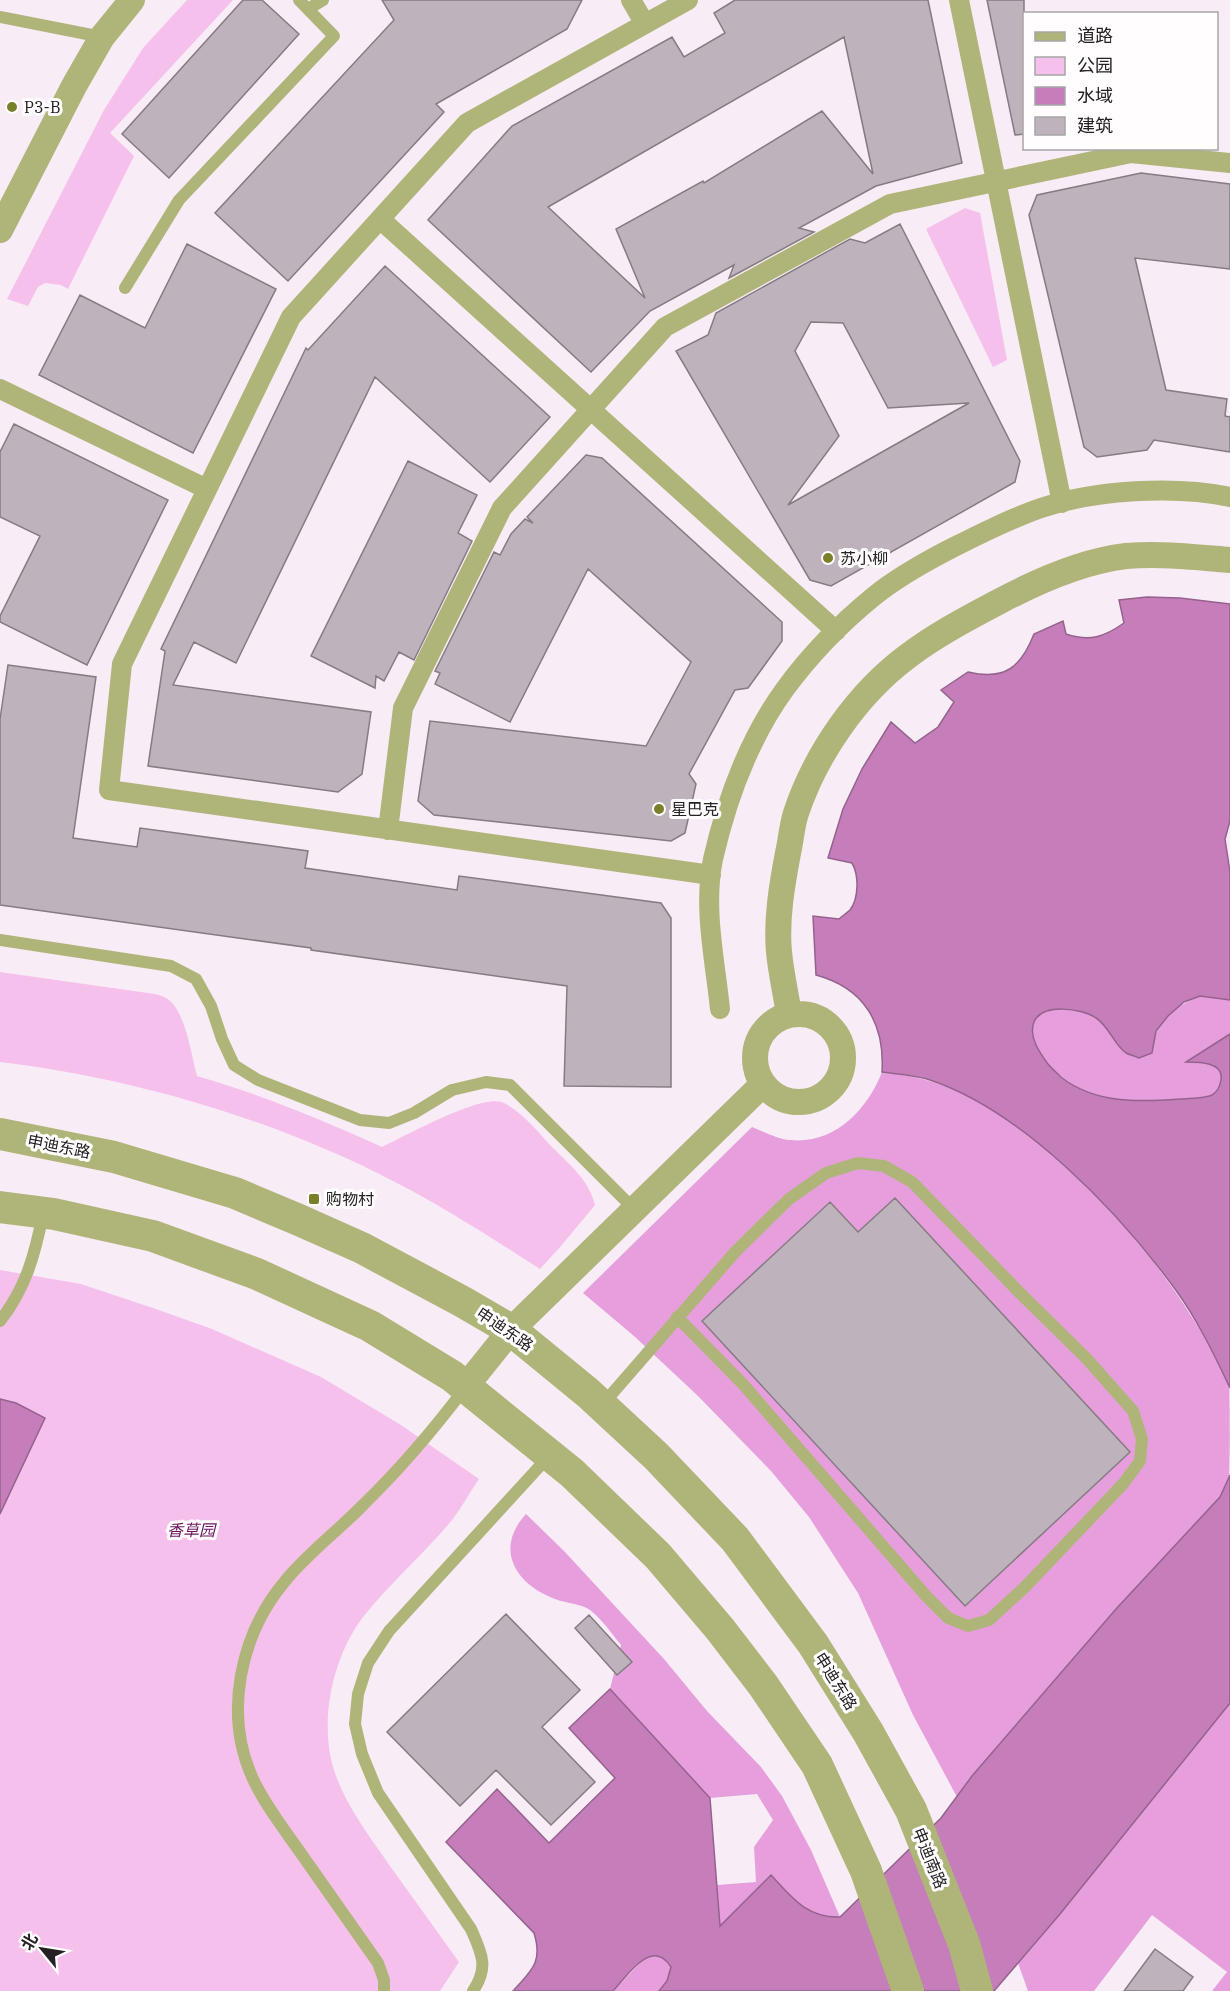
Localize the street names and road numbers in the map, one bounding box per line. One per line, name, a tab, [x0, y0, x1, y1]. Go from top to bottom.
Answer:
street label: 申迪东路	[26, 1130, 92, 1162]
street label: 申迪东路	[473, 1303, 537, 1355]
street label: 申迪东路	[811, 1649, 861, 1713]
street label: 申迪南路	[909, 1825, 951, 1891]

